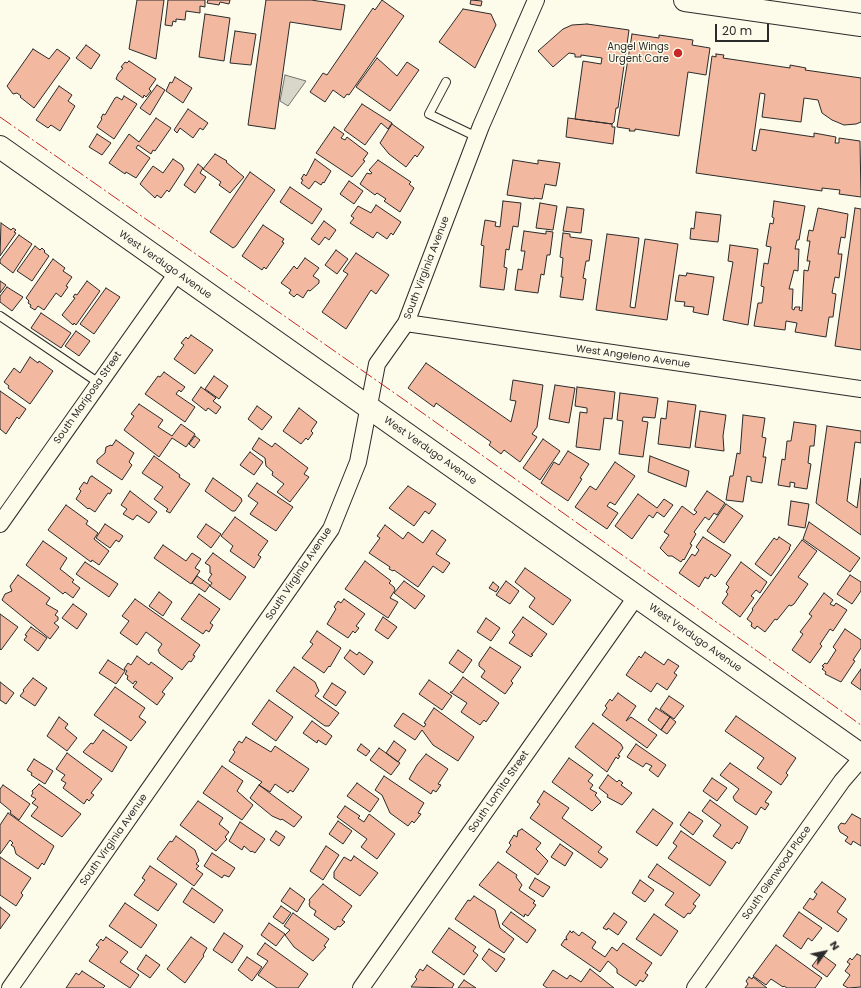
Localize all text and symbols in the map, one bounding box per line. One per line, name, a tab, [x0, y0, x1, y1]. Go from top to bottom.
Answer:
scale bar	[717, 16, 771, 42]
text: 20 m	[722, 22, 752, 39]
place label: Angel Wings Urgent Care	[607, 41, 669, 64]
marker: Angel Wings Urgent Care	[672, 47, 684, 59]
street label: South Virginia Avenue	[402, 215, 452, 321]
street label: West Verdugo Avenue	[116, 228, 214, 302]
street label: West Angeleno Avenue	[575, 343, 691, 371]
street label: South Mariposa Street	[52, 349, 124, 447]
street label: West Verdugo Avenue	[381, 414, 479, 488]
street label: South Virginia Avenue	[263, 525, 335, 623]
street label: West Verdugo Avenue	[646, 601, 744, 675]
street label: South Lomita Street	[466, 749, 532, 835]
street label: South Virginia Avenue	[78, 792, 150, 888]
street label: South Glenwood Place	[740, 824, 814, 922]
north arrow	[805, 932, 845, 972]
text: N	[826, 938, 844, 953]

